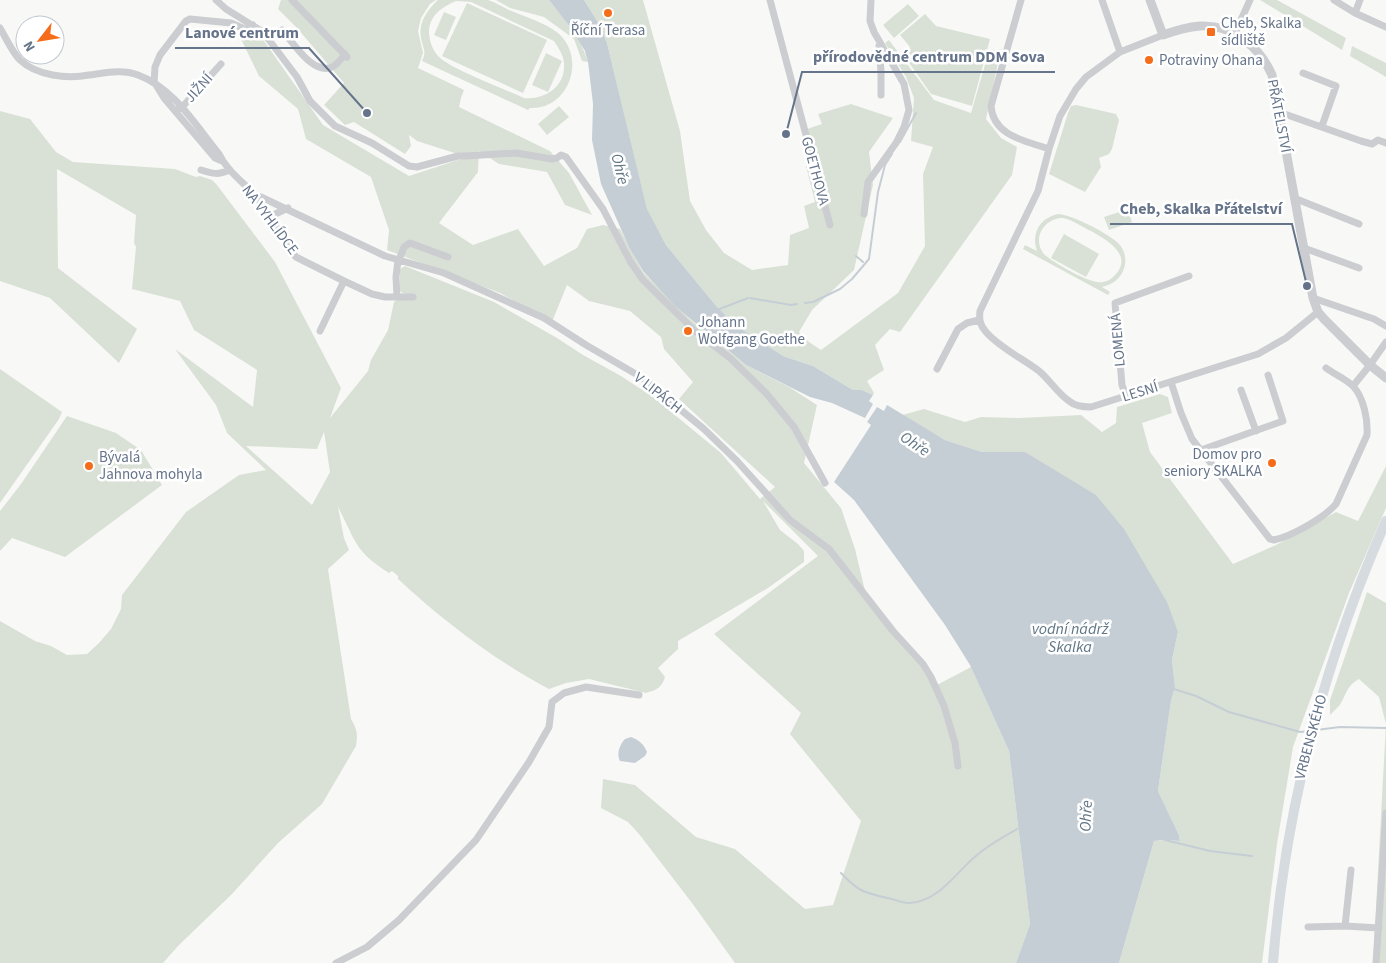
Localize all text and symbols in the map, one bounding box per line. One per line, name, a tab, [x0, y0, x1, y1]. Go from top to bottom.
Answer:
marker: Říční Terasa	[602, 7, 614, 19]
place label: Cheb, Skalka sídliště	[1221, 13, 1302, 51]
north arrow	[15, 15, 65, 65]
callout: Lanové centrum	[175, 17, 309, 48]
place label: Říční Terasa	[571, 20, 645, 41]
text: Lanové centrum	[185, 22, 299, 44]
marker: Cheb, Skalka sídliště	[1205, 26, 1217, 38]
text: N	[19, 37, 41, 55]
callout: přírodovědné centrum DDM Sova	[802, 41, 1055, 72]
text: přírodovědné centrum DDM Sova	[813, 46, 1045, 68]
place label: Potraviny Ohana	[1159, 50, 1263, 71]
marker: Potraviny Ohana	[1143, 54, 1155, 66]
street label: JIŽNÍ	[180, 68, 219, 107]
street label: PŘÁTELSTVÍ	[1262, 77, 1297, 156]
street label: GOETHOVA	[796, 134, 834, 209]
water label: Ohře	[606, 151, 635, 187]
street label: NA VYHLÍDCE	[237, 181, 303, 259]
callout: Cheb, Skalka Přátelství	[1110, 193, 1292, 224]
text: Cheb, Skalka Přátelství	[1120, 198, 1284, 220]
place label: Johann Wolfgang Goethe	[698, 312, 805, 350]
street label: LOMENÁ	[1105, 312, 1131, 368]
marker: Johann Wolfgang Goethe	[682, 325, 694, 337]
street label: V LIPÁCH	[629, 367, 687, 419]
street label: LESNÍ	[1119, 376, 1162, 407]
water label: Ohře	[896, 426, 934, 462]
place label: Domov pro seniory SKALKA	[1164, 444, 1263, 482]
place label: Bývalá Jahnova mohyla	[99, 447, 203, 485]
marker: Domov pro seniory SKALKA	[1266, 457, 1278, 469]
marker: Bývalá Jahnova mohyla	[83, 460, 95, 472]
water label: vodní nádrž Skalka	[1032, 618, 1110, 658]
street label: VRBENSKÉHO	[1290, 692, 1332, 782]
water label: Ohře	[1074, 799, 1098, 832]

